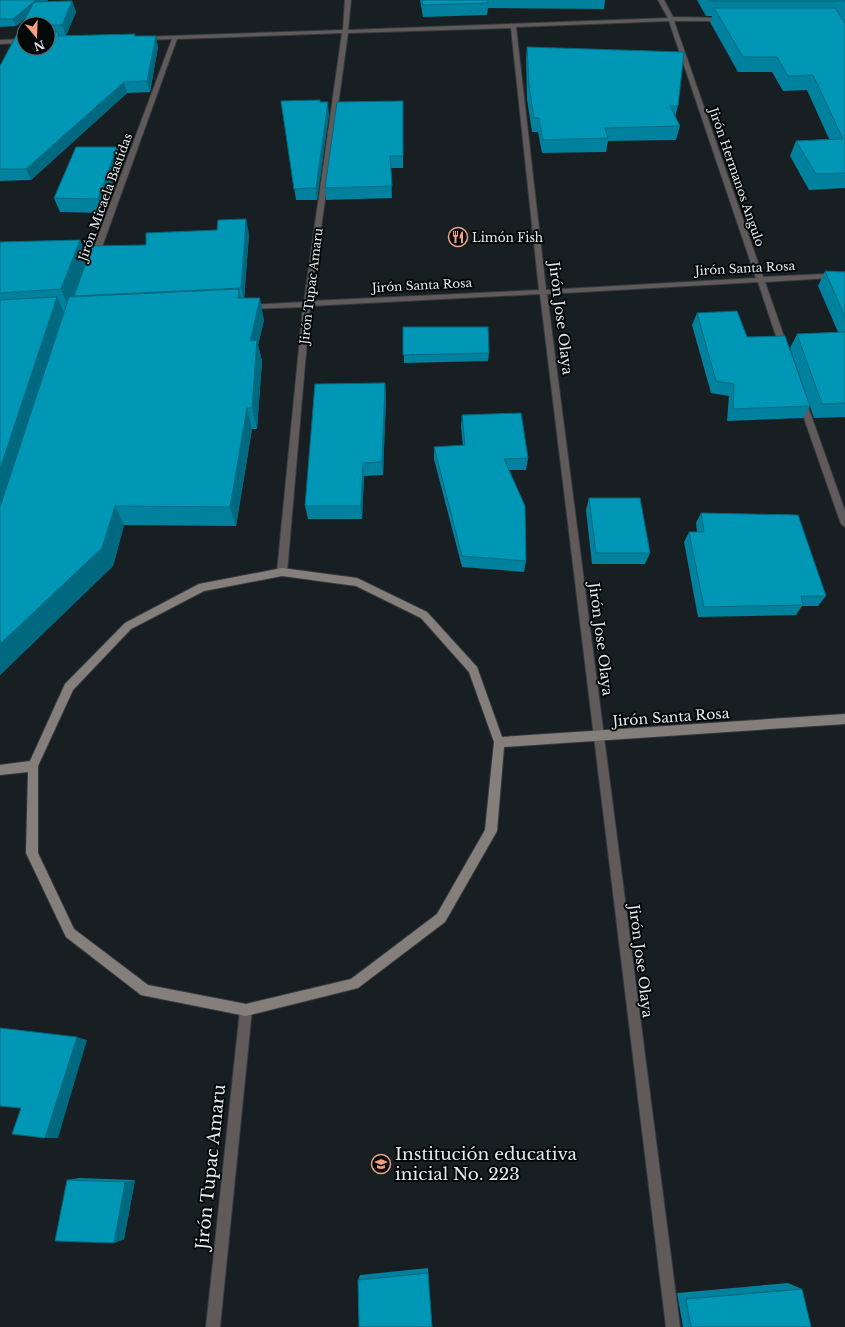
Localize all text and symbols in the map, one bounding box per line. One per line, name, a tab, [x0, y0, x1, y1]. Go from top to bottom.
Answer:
north arrow	[16, 16, 56, 56]
text: N	[31, 37, 46, 54]
street label: Jirón Hermanos Angulo	[706, 104, 768, 249]
street label: Jirón Micaela Bastidas	[74, 131, 135, 265]
restaurant icon: Limón Fish	[447, 226, 469, 248]
street label: Jirón Tupac Amaru	[296, 227, 326, 347]
place label: Limón Fish	[472, 230, 543, 245]
street label: Jirón Jose Olaya	[545, 258, 577, 376]
street label: Jirón Santa Rosa	[693, 258, 796, 278]
street label: Jirón Santa Rosa	[370, 275, 473, 295]
street label: Jirón Jose Olaya	[585, 579, 617, 697]
street label: Jirón Santa Rosa	[610, 704, 730, 730]
street label: Jirón Jose Olaya	[625, 901, 657, 1019]
street label: Jirón Tupac Amaru	[192, 1083, 230, 1253]
place label: Institución educativa inicial No. 223	[395, 1144, 578, 1185]
school or university icon: Institución educativa inicial No. 223	[370, 1153, 392, 1175]

